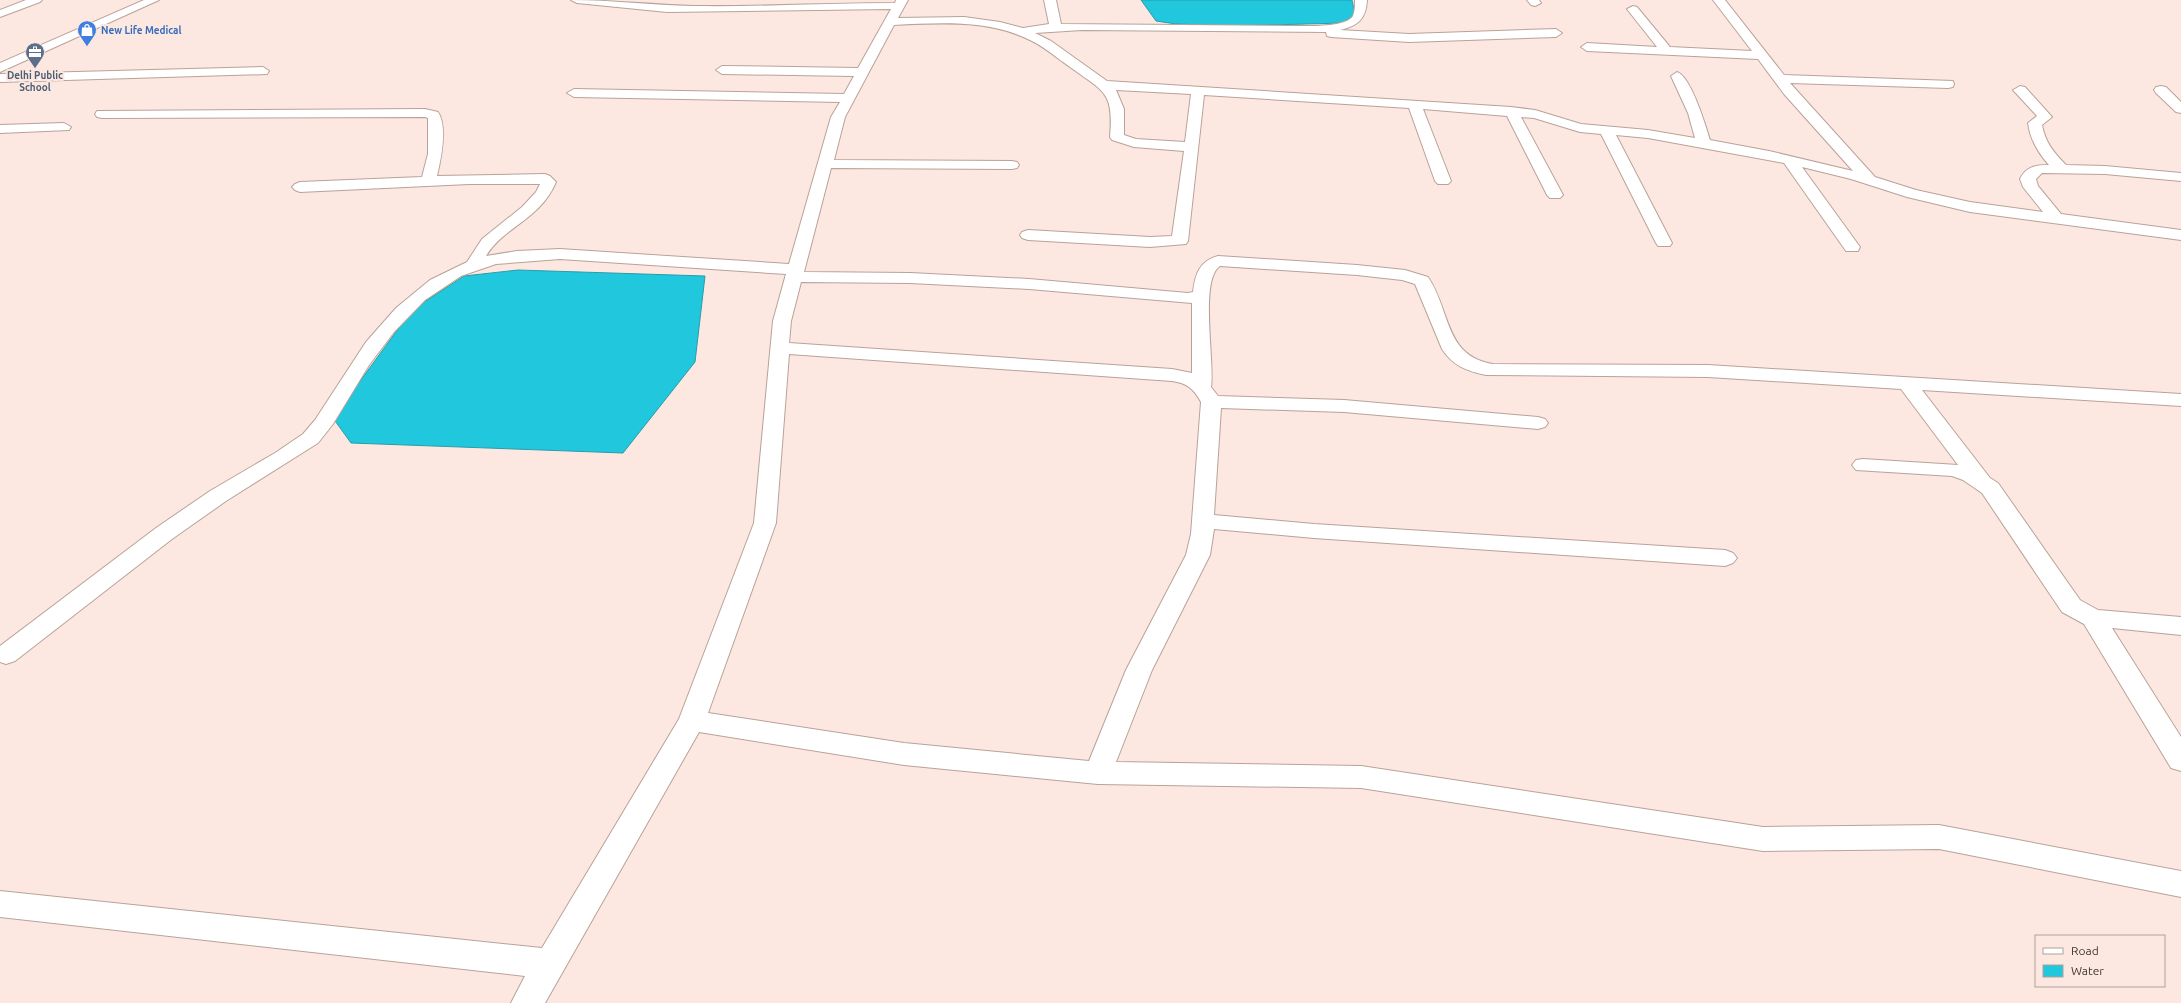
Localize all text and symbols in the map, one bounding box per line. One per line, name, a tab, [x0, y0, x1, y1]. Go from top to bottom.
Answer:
shop icon: New Life Medical	[76, 19, 98, 47]
place label: New Life Medical	[101, 25, 181, 36]
office icon: Delhi Public School	[24, 41, 46, 69]
place label: Delhi Public School	[7, 70, 63, 93]
legend	[2035, 935, 2165, 987]
text: Road	[2071, 944, 2099, 957]
text: Water	[2071, 964, 2104, 977]

